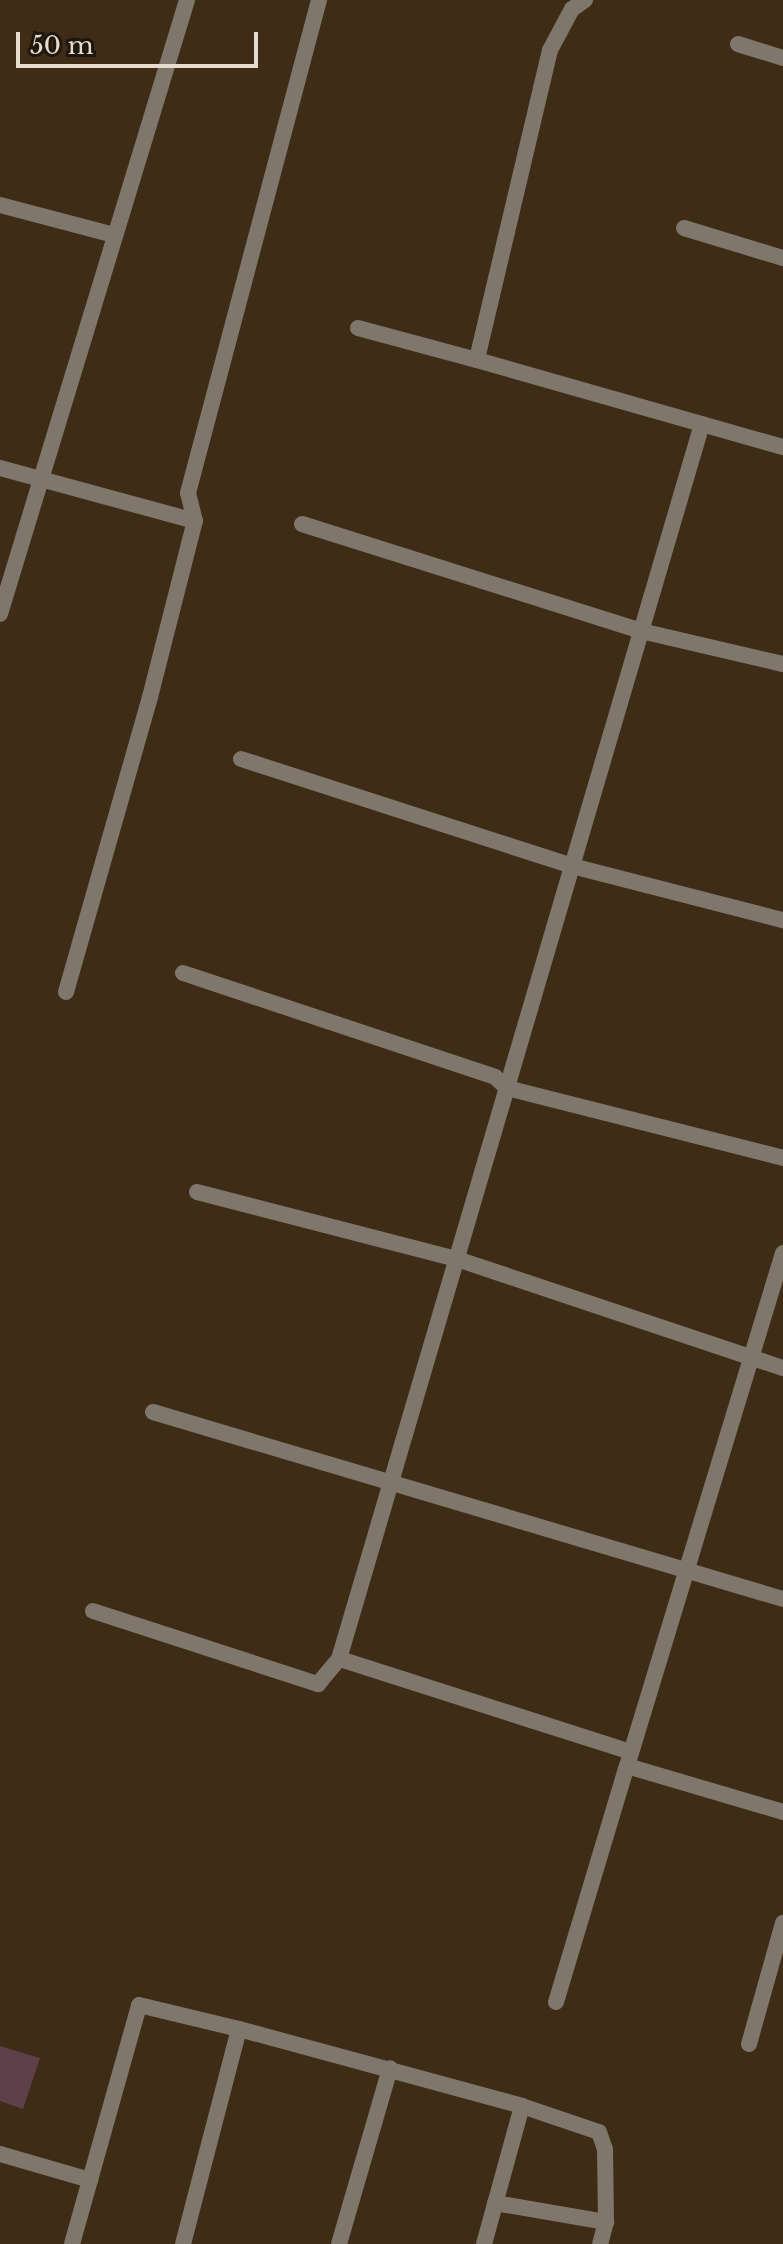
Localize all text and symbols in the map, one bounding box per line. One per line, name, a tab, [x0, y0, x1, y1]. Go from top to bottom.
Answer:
scale bar	[20, 16, 262, 66]
text: 50 m	[30, 31, 93, 60]

